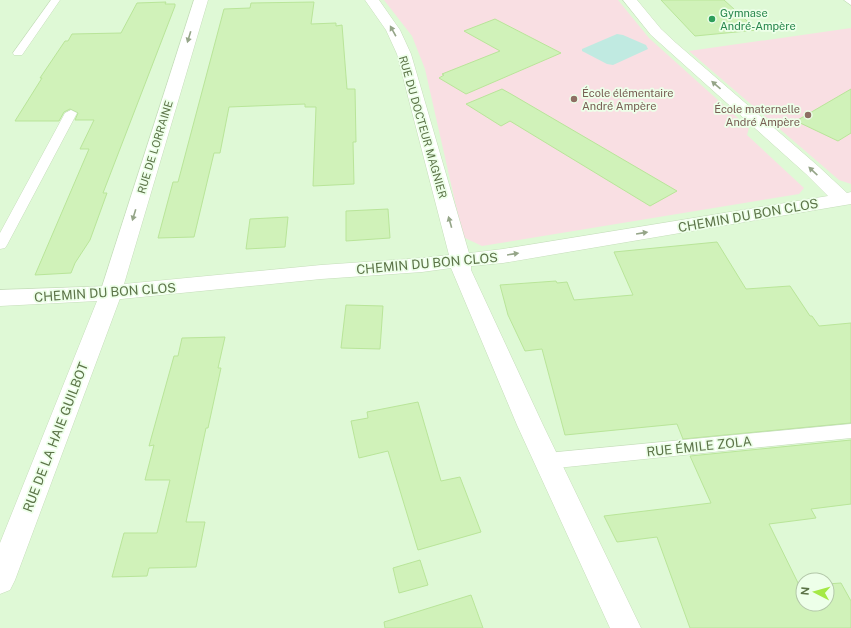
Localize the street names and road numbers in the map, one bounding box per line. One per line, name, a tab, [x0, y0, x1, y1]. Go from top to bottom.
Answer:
street label: RUE DU DOCTEUR MAGNIER	[397, 54, 449, 200]
street label: RUE DE LORRAINE	[135, 99, 175, 195]
street label: CHEMIN DU BON CLOS	[677, 196, 819, 235]
street label: CHEMIN DU BON CLOS	[356, 250, 498, 277]
street label: CHEMIN DU BON CLOS	[34, 280, 176, 305]
street label: RUE DE LA HAIE GUILBOT	[20, 360, 91, 514]
street label: RUE ÉMILE ZOLA	[646, 433, 752, 459]

